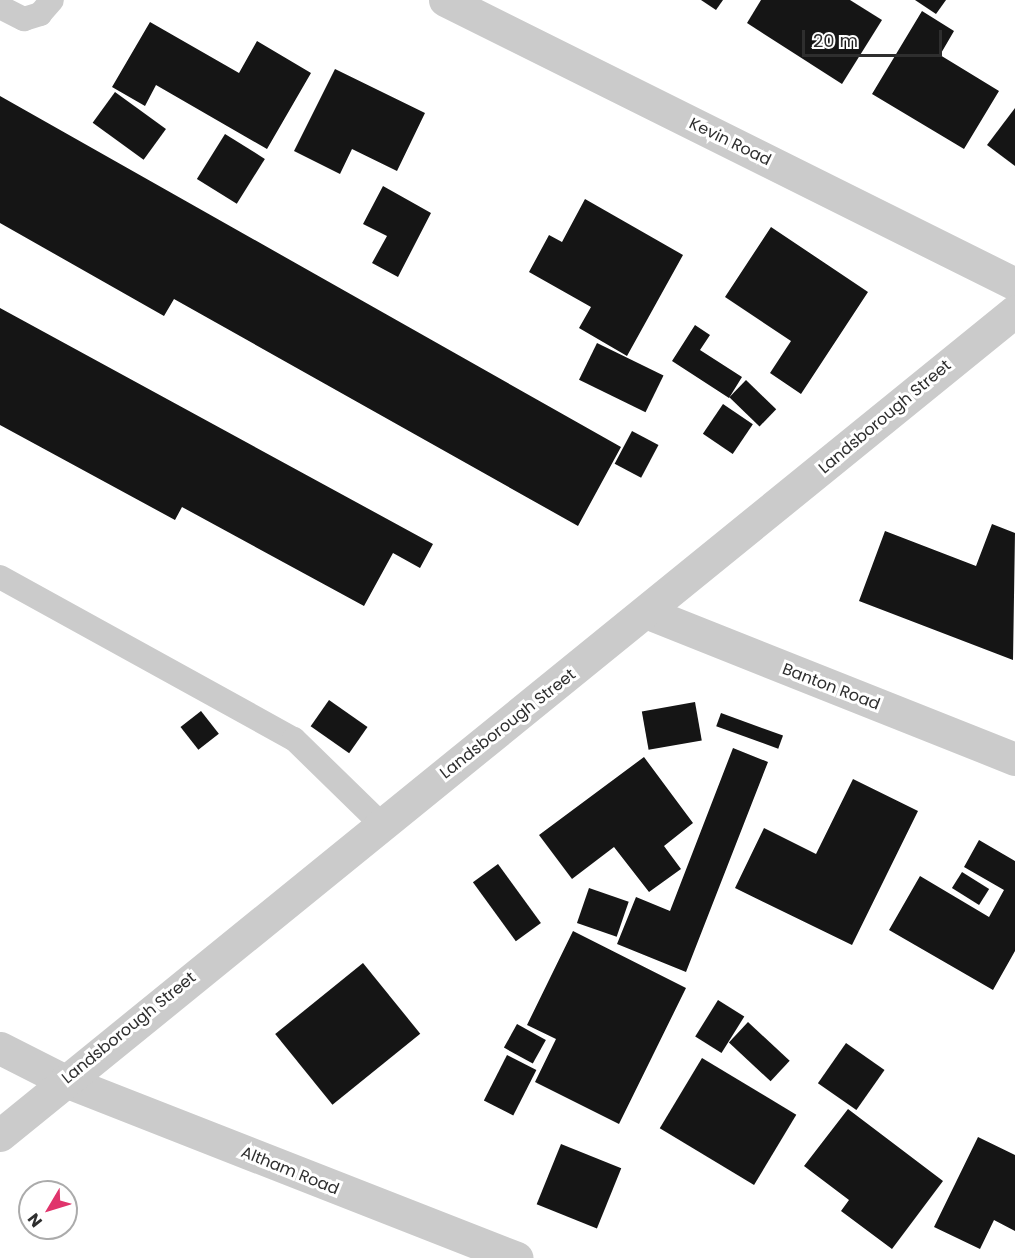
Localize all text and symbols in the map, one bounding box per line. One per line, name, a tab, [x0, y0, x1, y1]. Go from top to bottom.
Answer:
scale bar	[805, 18, 944, 56]
text: 20 m	[813, 28, 858, 53]
street label: Kevin Road	[686, 114, 774, 170]
street label: Landsborough Street	[815, 356, 955, 478]
street label: Banton Road	[779, 660, 883, 714]
street label: Landsborough Street	[436, 665, 580, 783]
street label: Landsborough Street	[58, 968, 200, 1088]
street label: Altham Road	[238, 1143, 342, 1199]
north arrow	[18, 1180, 78, 1240]
text: N	[22, 1208, 48, 1232]

